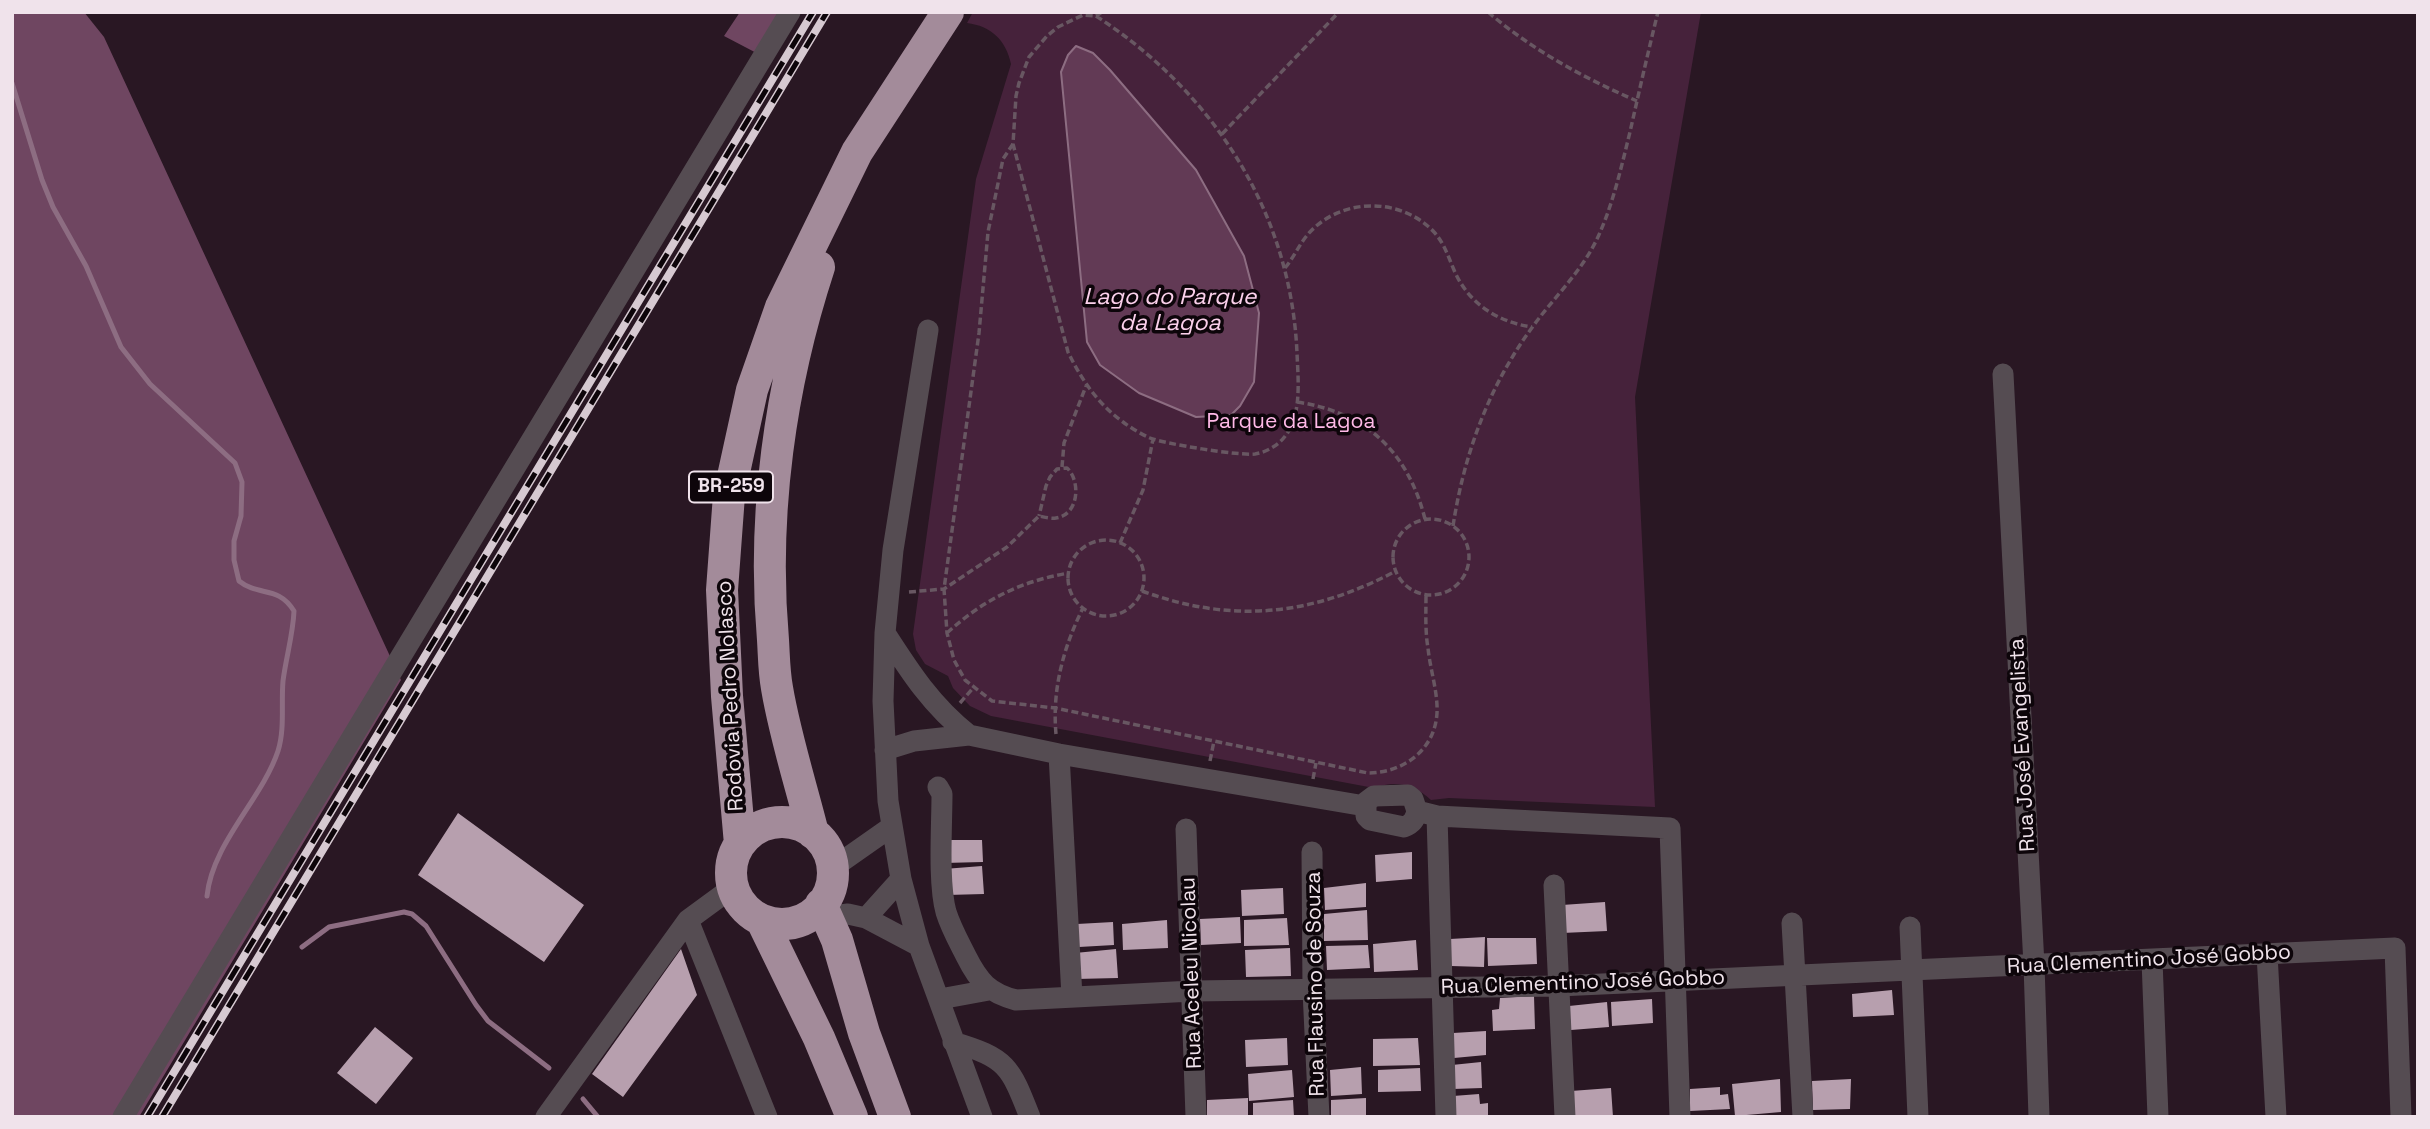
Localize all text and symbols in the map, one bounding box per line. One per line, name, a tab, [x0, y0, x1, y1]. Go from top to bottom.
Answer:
water label: Lago do Parque da Lagoa	[1084, 284, 1256, 338]
park label: Parque da Lagoa	[1207, 409, 1375, 435]
road number: BR-259	[689, 472, 773, 502]
street label: Rodovia Pedro Nolasco	[712, 580, 750, 812]
street label: Rua José Evangelista	[2005, 638, 2041, 852]
street label: Rua Flausino de Souza	[1301, 871, 1331, 1097]
street label: Rua Aceleu Nicolau	[1176, 877, 1208, 1069]
street label: Rua Clementino José Gobbo	[2006, 940, 2292, 980]
street label: Rua Clementino José Gobbo	[1440, 965, 1726, 1001]

